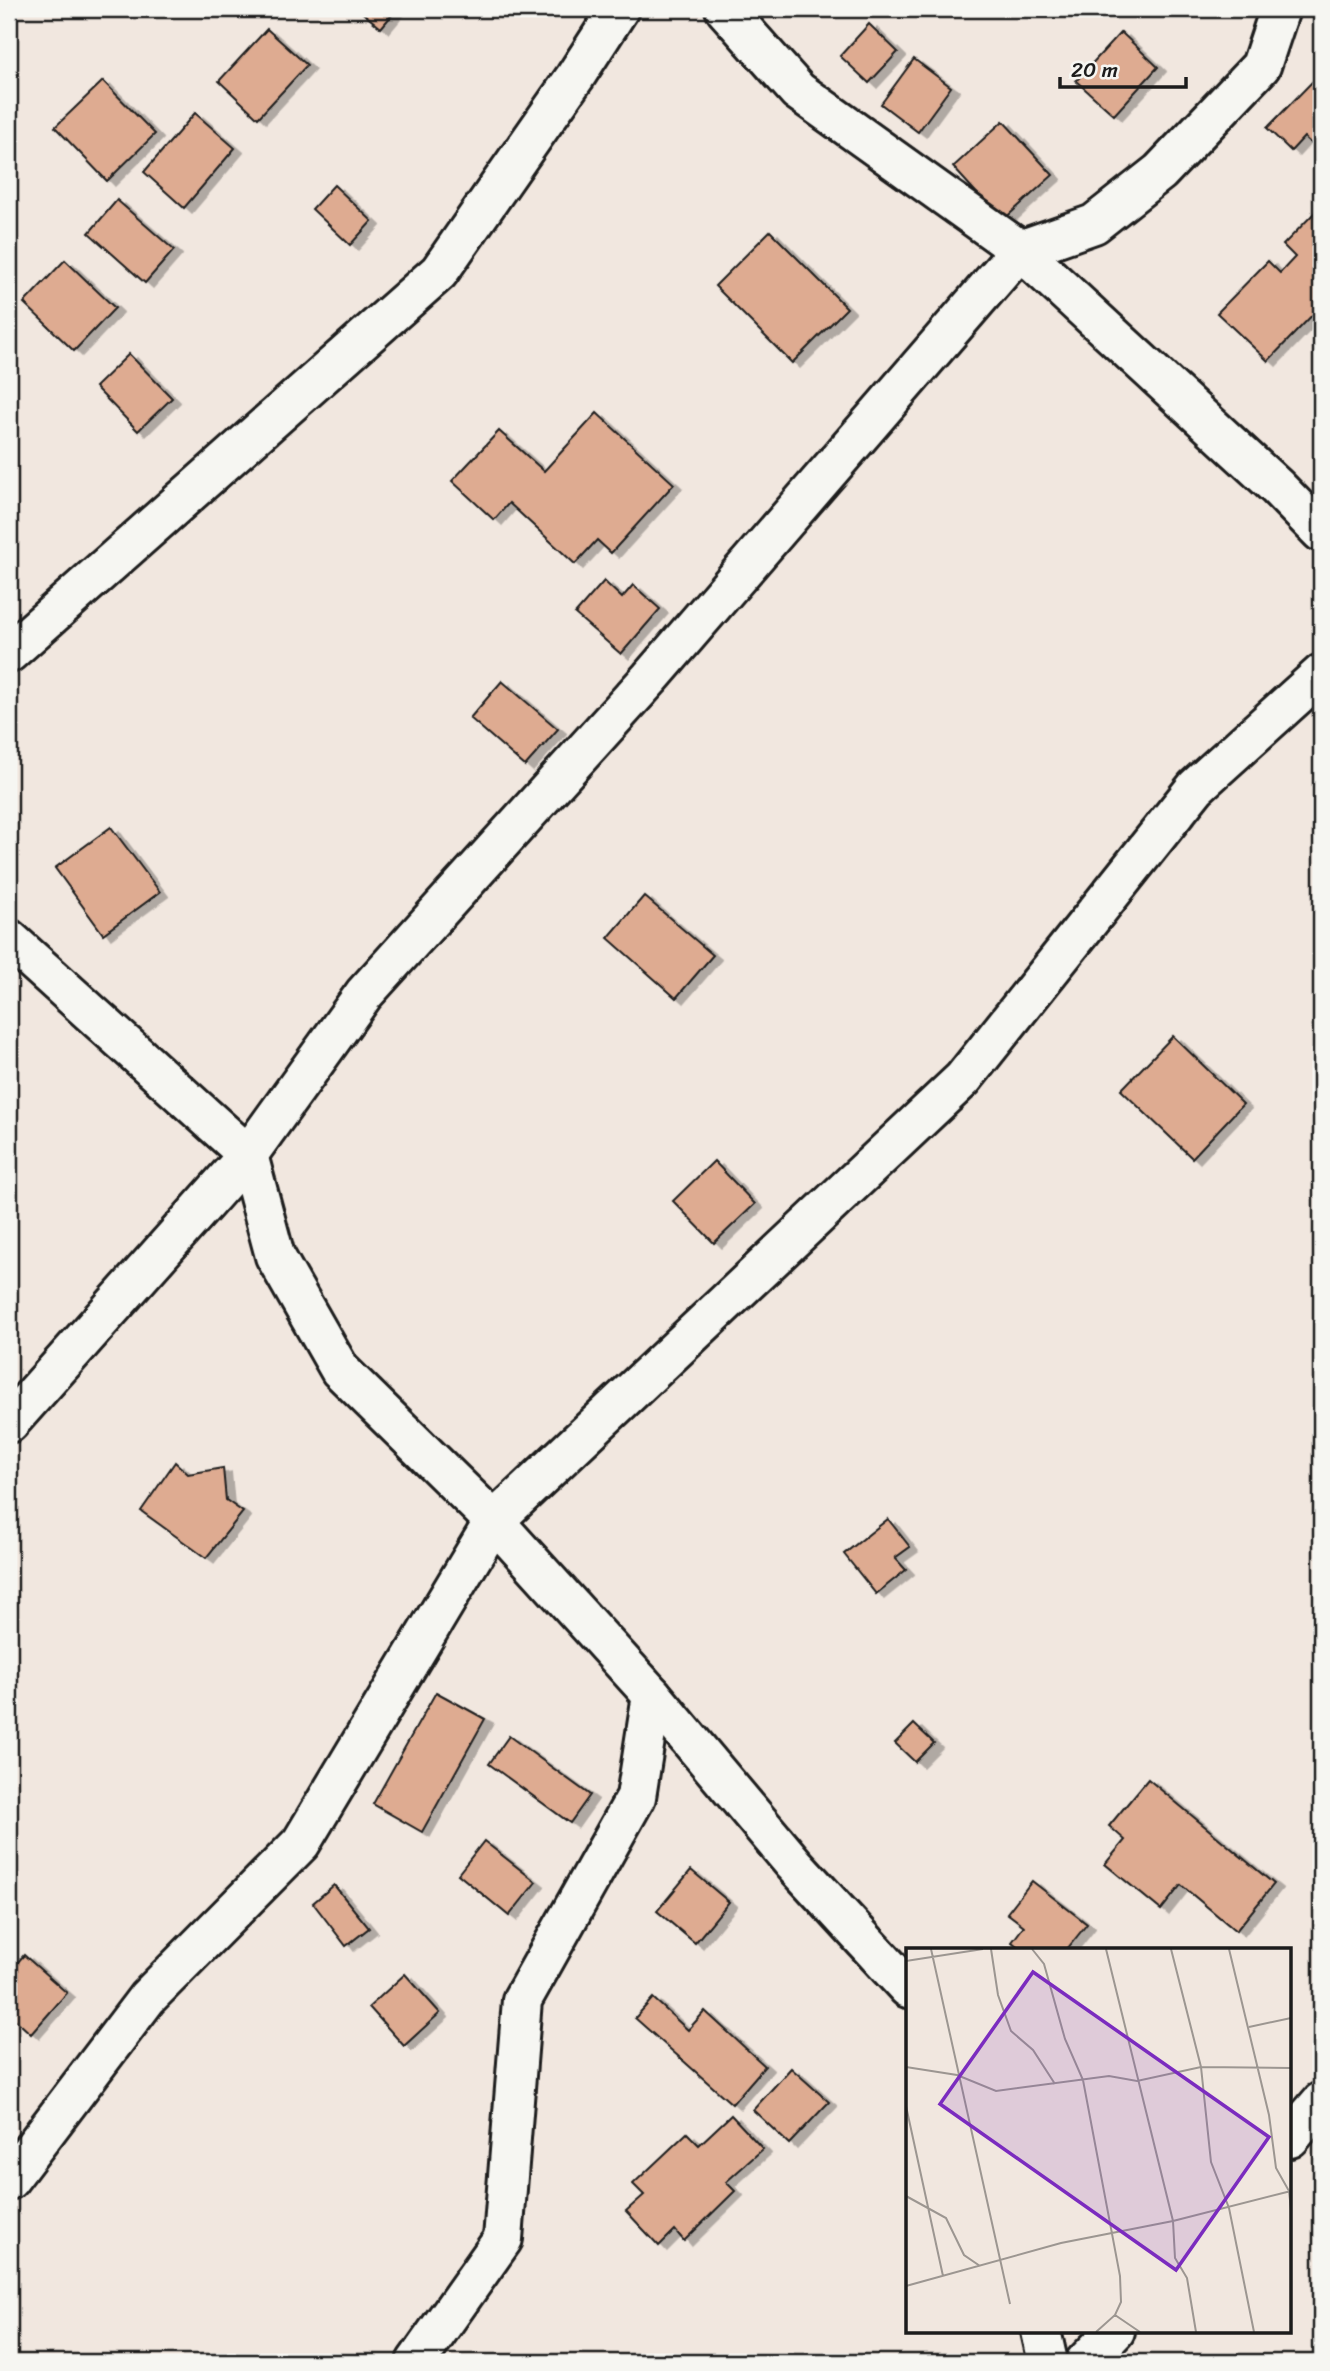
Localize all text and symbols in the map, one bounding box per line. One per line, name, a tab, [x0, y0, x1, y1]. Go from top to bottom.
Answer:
scale bar	[1060, 46, 1186, 90]
text: 20 m	[1071, 51, 1118, 89]
inset map	[906, 1948, 1292, 2332]

